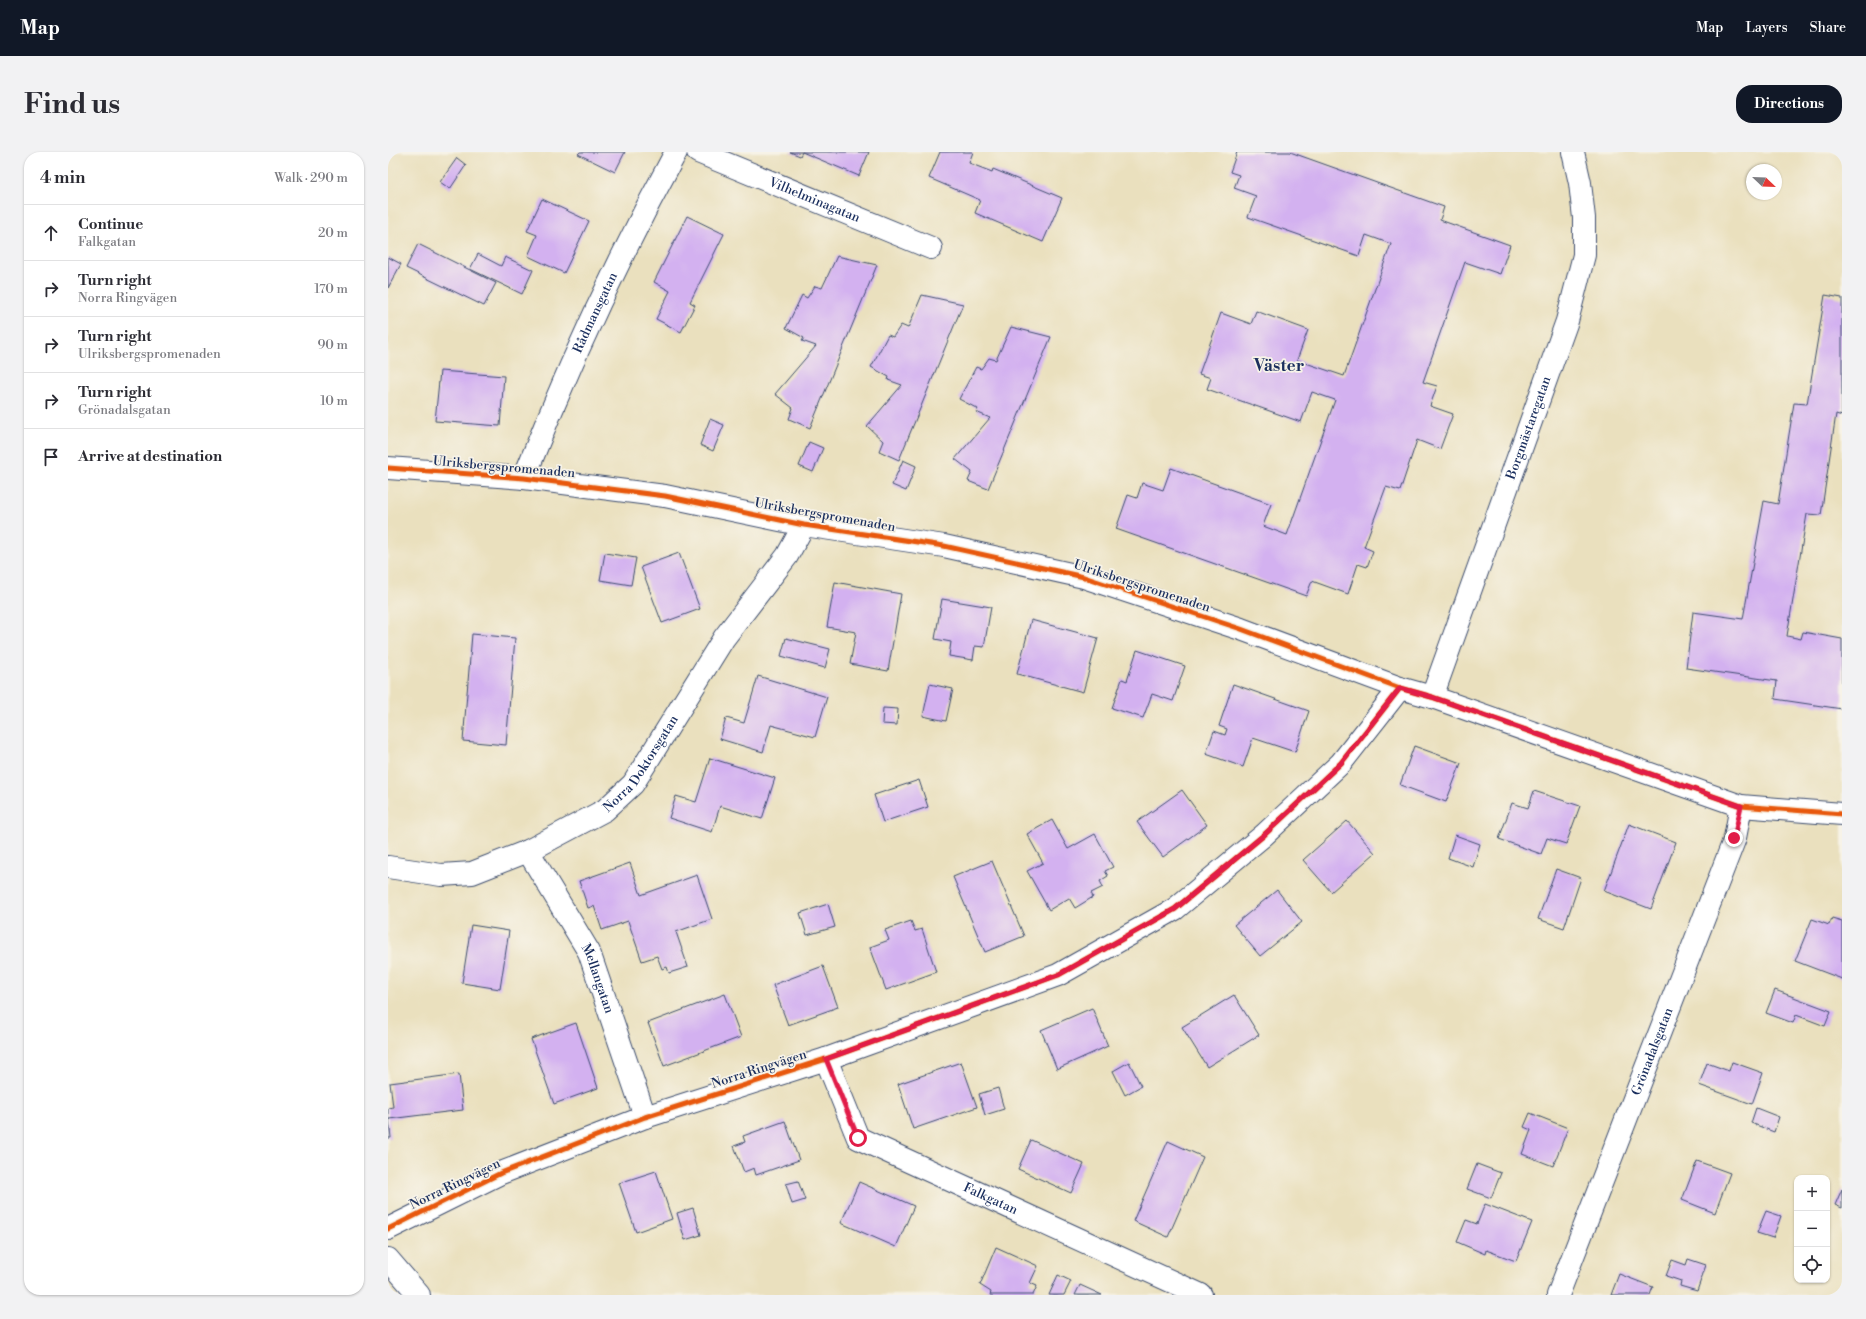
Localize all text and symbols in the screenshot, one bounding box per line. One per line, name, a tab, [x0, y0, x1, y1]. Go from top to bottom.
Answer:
text: Map	[20, 16, 60, 40]
text: Map	[1696, 19, 1723, 37]
text: Layers	[1745, 19, 1788, 37]
text: Share	[1810, 19, 1846, 37]
button: Directions	[1736, 85, 1842, 123]
text: Find us	[24, 87, 120, 122]
north arrow	[1746, 164, 1782, 200]
text: 4 min	[40, 167, 85, 189]
text: Walk · 290 m	[274, 170, 348, 186]
street label: Vilhelminagatan	[766, 174, 863, 226]
text: Continue	[78, 215, 143, 234]
icon: ahead	[40, 222, 62, 244]
text: 20 m	[318, 225, 348, 241]
text: Falkgatan	[78, 234, 136, 250]
street label: Rådmansgatan	[570, 270, 621, 356]
text: Turn right	[78, 271, 152, 290]
icon: right	[40, 278, 62, 300]
text: 170 m	[314, 281, 348, 297]
text: Norra Ringvägen	[78, 290, 177, 306]
text: Turn right	[78, 327, 152, 346]
icon: right	[40, 334, 62, 356]
text: 90 m	[317, 337, 348, 353]
text: Ulriksbergspromenaden	[78, 346, 221, 362]
district label: Väster	[1253, 355, 1305, 377]
street label: Borgmästaregatan	[1502, 374, 1555, 482]
text: Turn right	[78, 383, 152, 402]
icon: right	[40, 390, 62, 412]
text: 10 m	[320, 393, 348, 409]
text: Grönadalsgatan	[78, 402, 171, 418]
icon: arrive	[40, 446, 62, 468]
text: Arrive at destination	[78, 447, 222, 466]
street label: Ulriksbergspromenaden	[432, 453, 576, 481]
street label: Ulriksbergspromenaden	[753, 495, 897, 535]
street label: Ulriksbergspromenaden	[1072, 556, 1213, 616]
street label: Norra Doktorsgatan	[600, 712, 682, 816]
route end	[1725, 829, 1743, 847]
street label: Mellangatan	[578, 941, 617, 1016]
street label: Grönadalsgatan	[1628, 1005, 1677, 1098]
street label: Norra Ringvägen	[709, 1046, 809, 1092]
route start	[849, 1129, 867, 1147]
street label: Norra Ringvägen	[407, 1155, 503, 1213]
map controls	[1794, 1175, 1830, 1283]
button: +	[1794, 1175, 1830, 1211]
street label: Falkgatan	[961, 1179, 1020, 1218]
button: −	[1794, 1211, 1830, 1247]
button: locate	[1794, 1247, 1830, 1283]

